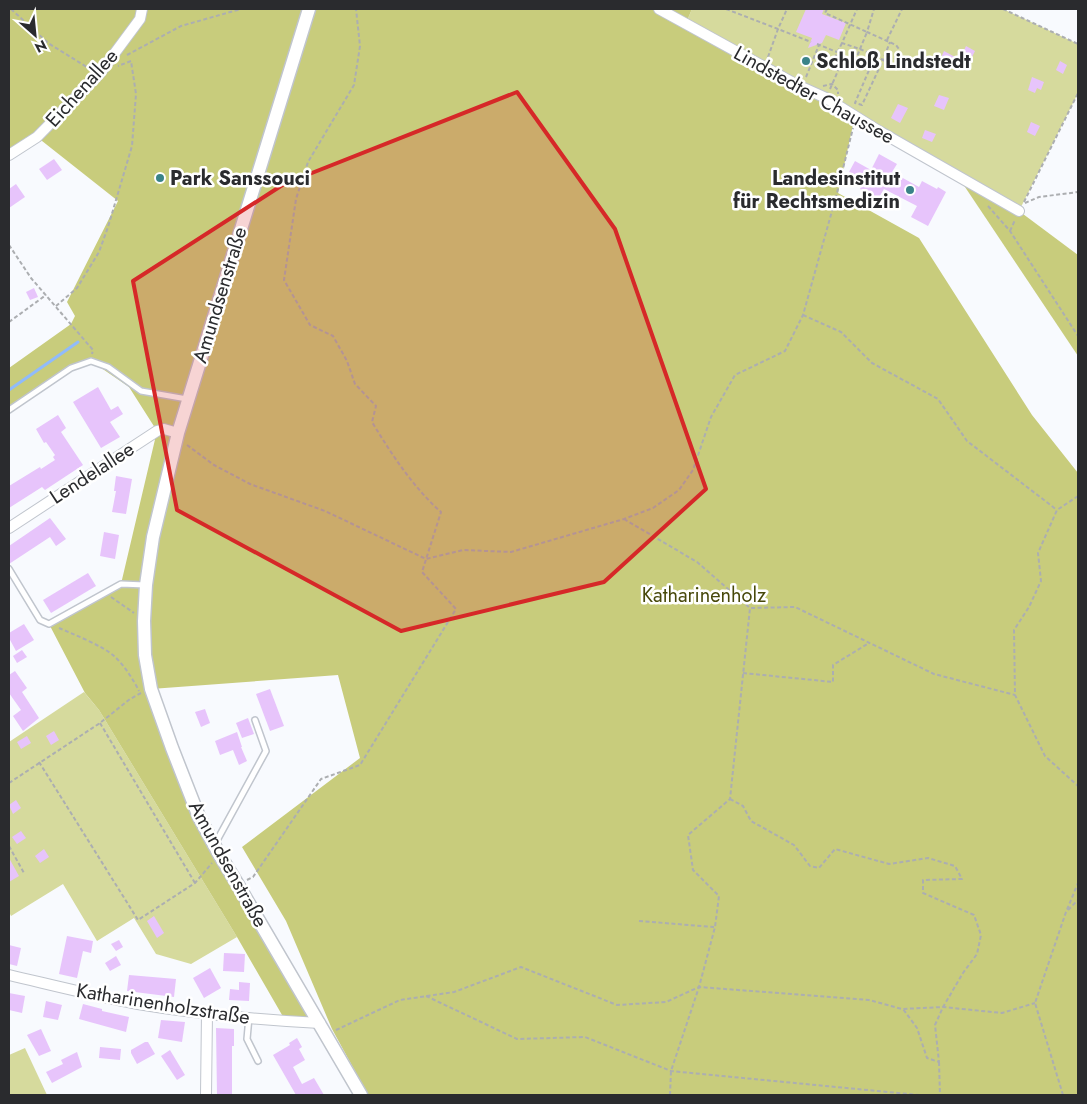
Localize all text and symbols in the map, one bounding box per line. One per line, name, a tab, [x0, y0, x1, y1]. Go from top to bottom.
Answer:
north arrow	[10, 10, 60, 60]
text: N	[31, 35, 50, 58]
street label: Lindstedter Chaussee	[728, 39, 900, 151]
street label: Eichenallee	[39, 42, 125, 134]
place label: Schloß Lindstedt	[816, 47, 971, 76]
marker: Schloß Lindstedt	[800, 55, 812, 67]
place label: Park Sanssouci	[170, 164, 310, 193]
place label: Landesinstitut für Rechtsmedizin	[733, 164, 901, 216]
marker: Park Sanssouci	[154, 172, 166, 184]
marker: Landesinstitut für Rechtsmedizin	[904, 184, 916, 196]
street label: Amundsenstraße	[186, 223, 254, 367]
street label: Lendelallee	[44, 435, 140, 511]
park label: Katharinenholz	[642, 581, 766, 610]
street label: Amundsenstraße	[181, 795, 275, 933]
street label: Katharinenholzstraße	[74, 976, 252, 1032]

